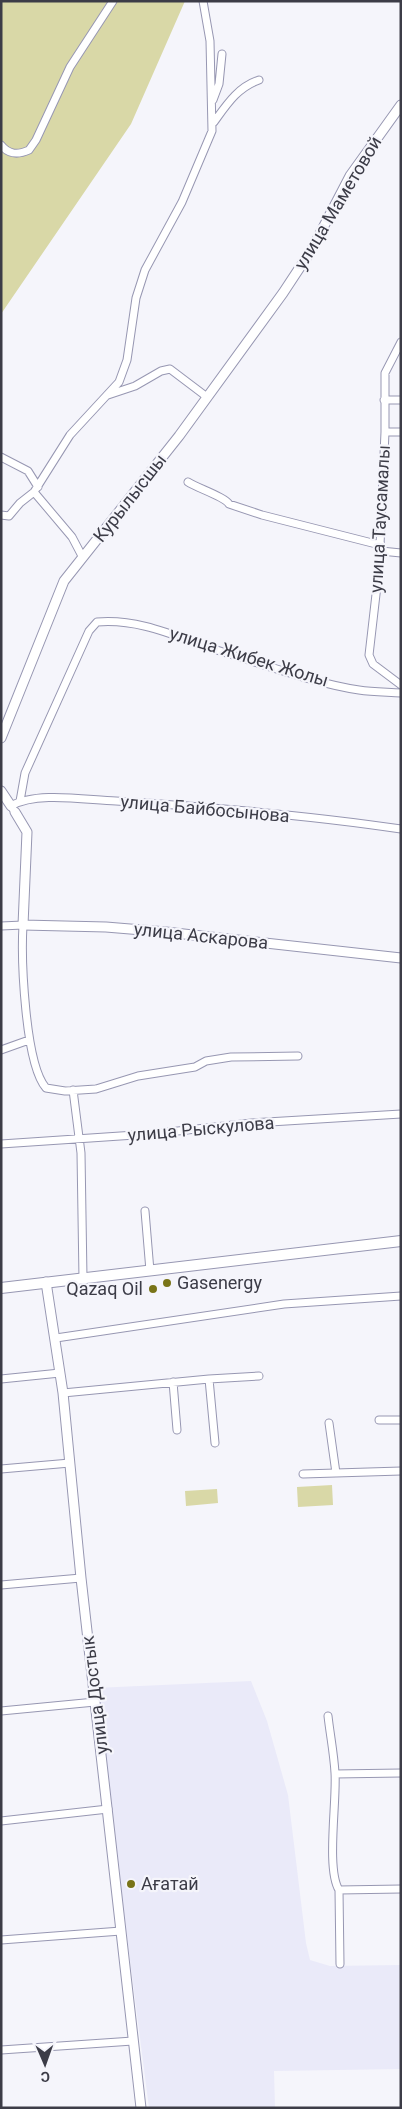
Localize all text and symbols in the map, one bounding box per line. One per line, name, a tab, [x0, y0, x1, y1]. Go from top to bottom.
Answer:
street label: улица Маметовой	[290, 132, 386, 273]
street label: улица Таусамалы	[365, 444, 394, 593]
street label: Курылысшы	[89, 449, 171, 546]
street label: улица Жибек Жолы	[167, 622, 331, 691]
street label: улица Байбосынова	[120, 791, 291, 826]
street label: улица Аскарова	[133, 918, 269, 953]
street label: улица Рыскулова	[127, 1112, 275, 1145]
place label: Gasenergy	[177, 1272, 262, 1293]
marker: Gasenergy	[161, 1277, 173, 1289]
place label: Qazaq Oil	[66, 1278, 143, 1299]
marker: Qazaq Oil	[147, 1283, 159, 1295]
street label: улица Достык	[77, 1634, 112, 1756]
place label: Ағатай	[141, 1873, 199, 1894]
marker: Ағатай	[125, 1878, 137, 1890]
north arrow	[20, 2039, 70, 2089]
text: С	[41, 2069, 50, 2085]

